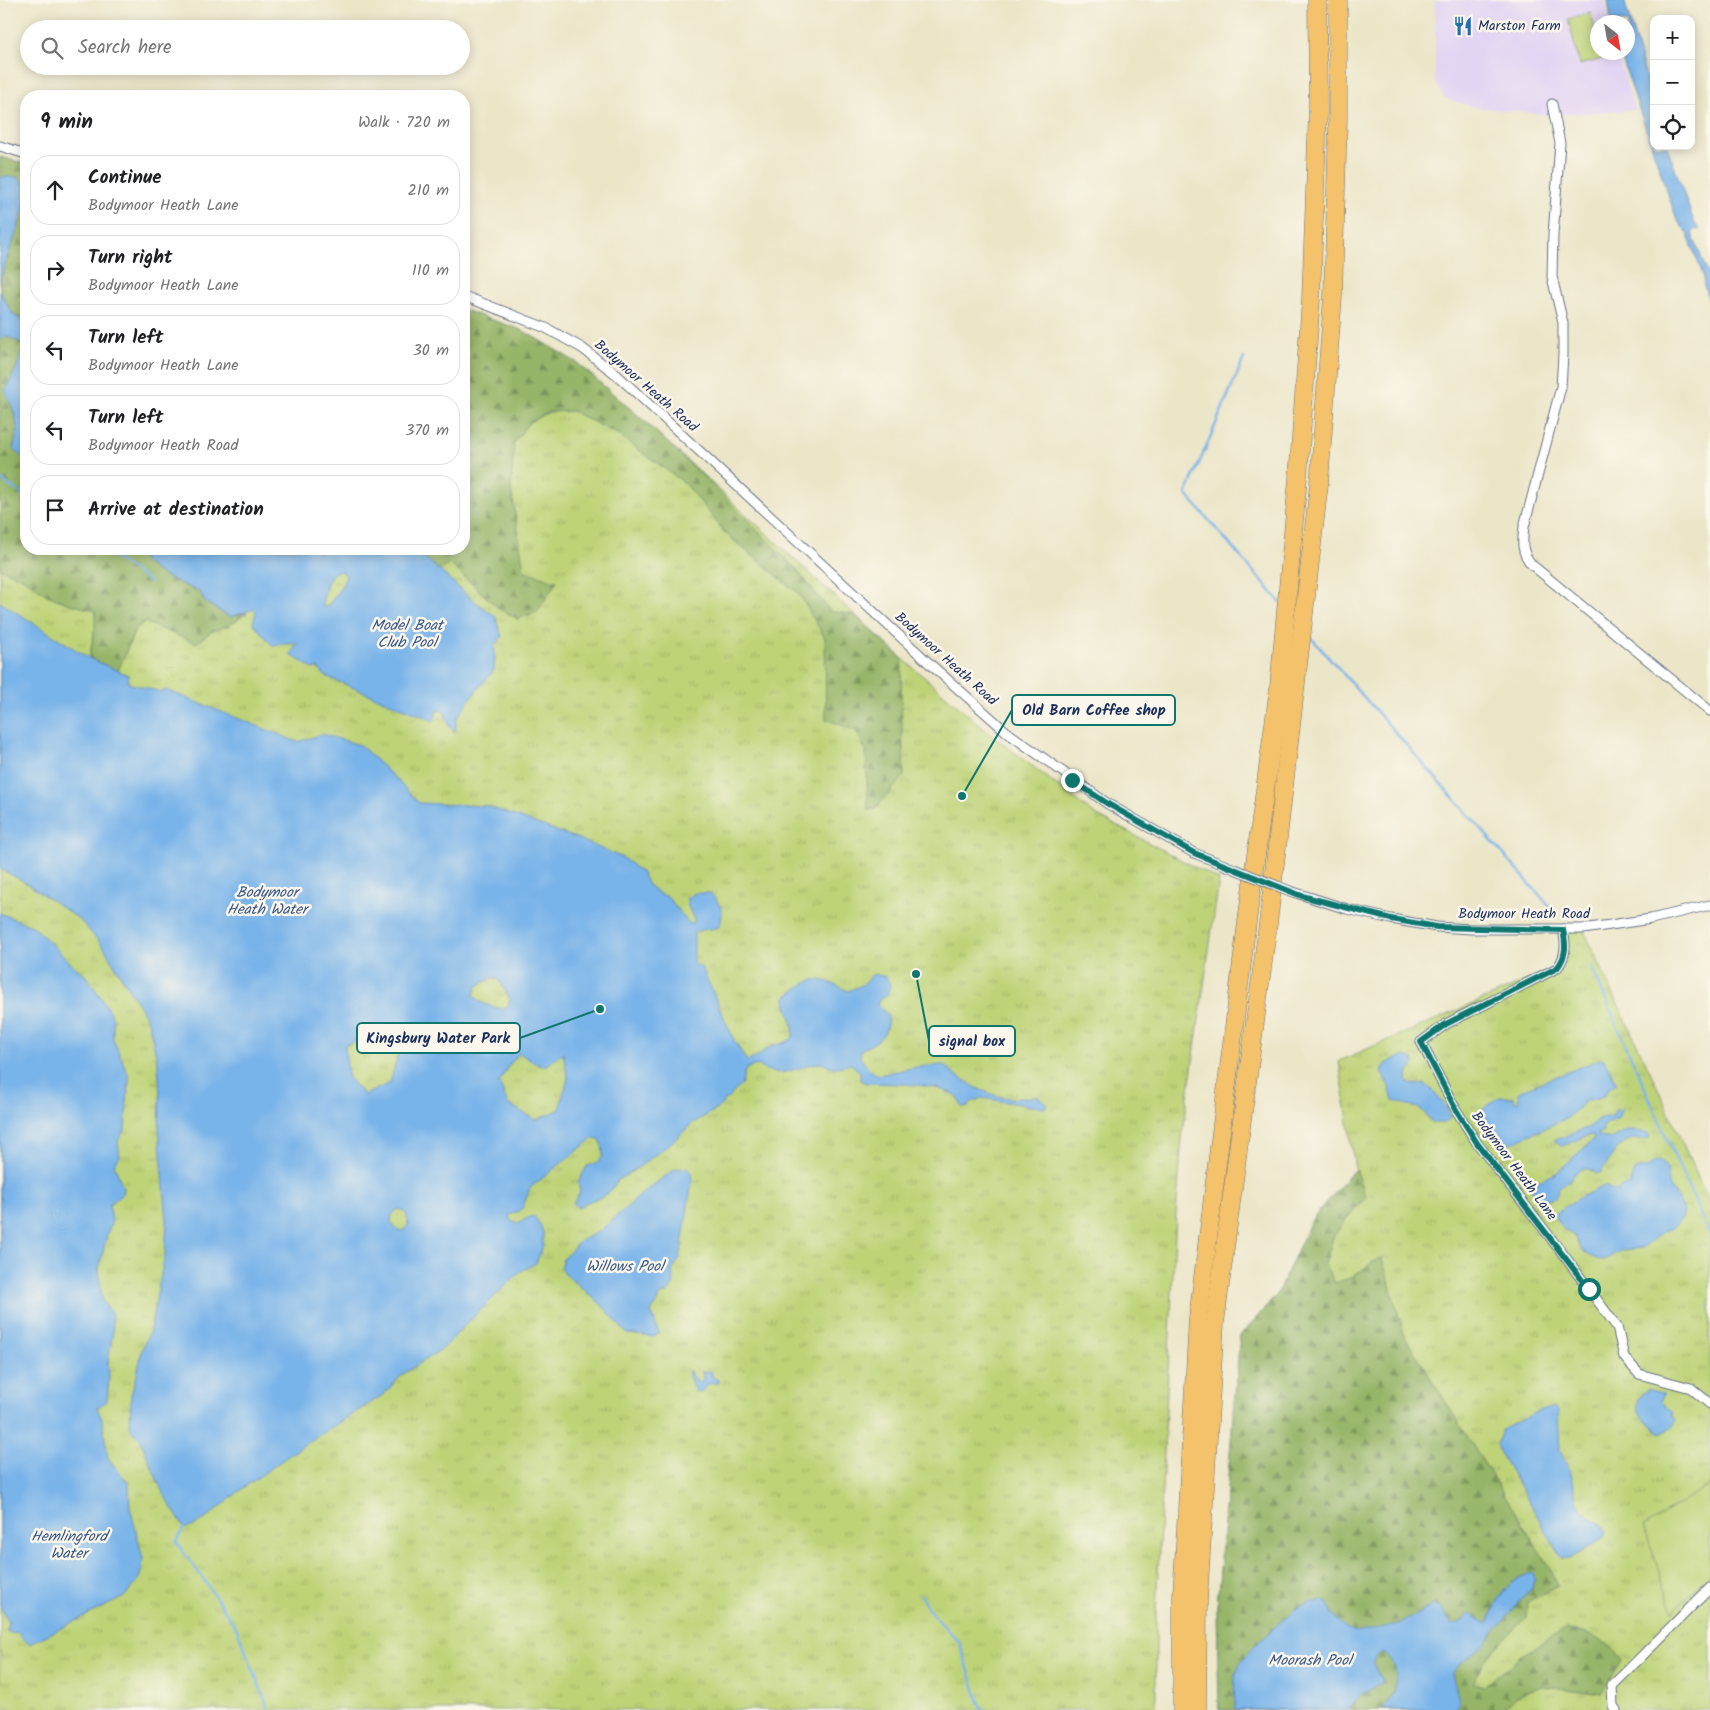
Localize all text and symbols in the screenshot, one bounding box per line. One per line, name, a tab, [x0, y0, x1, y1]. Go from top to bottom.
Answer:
restaurant icon: Marston Farm	[1452, 15, 1474, 37]
place label: Marston Farm	[1478, 15, 1561, 37]
north arrow	[1590, 15, 1635, 60]
map controls	[1650, 15, 1695, 150]
button: +	[1650, 15, 1695, 60]
search box	[20, 20, 470, 75]
text: Search here	[78, 33, 172, 63]
icon: search	[38, 34, 66, 62]
button: −	[1650, 60, 1695, 105]
button: locate	[1650, 105, 1695, 150]
text: 9 min	[40, 106, 93, 139]
text: Walk · 720 m	[358, 110, 450, 135]
text: Continue	[88, 163, 161, 193]
icon: ahead	[41, 176, 69, 204]
text: 210 m	[408, 178, 449, 203]
text: Bodymoor Heath Lane	[88, 193, 238, 218]
text: Turn right	[88, 243, 173, 273]
icon: right	[41, 256, 69, 284]
text: 110 m	[412, 258, 449, 283]
text: Bodymoor Heath Lane	[88, 273, 238, 298]
text: Turn left	[88, 323, 163, 353]
street label: Bodymoor Heath Road	[589, 334, 704, 438]
icon: left	[41, 336, 69, 364]
text: 30 m	[413, 338, 449, 363]
text: Bodymoor Heath Lane	[88, 353, 238, 378]
text: Turn left	[88, 403, 163, 433]
icon: left	[41, 416, 69, 444]
text: 370 m	[405, 418, 449, 443]
text: Bodymoor Heath Road	[88, 433, 239, 458]
text: Arrive at destination	[88, 495, 264, 525]
icon: arrive	[41, 496, 69, 524]
street label: Bodymoor Heath Road	[890, 607, 1003, 712]
water label: Model Boat Club Pool	[371, 614, 445, 655]
callout: Old Barn Coffee shop	[1012, 695, 1175, 725]
text: Old Barn Coffee shop	[1022, 699, 1166, 723]
route end	[1061, 769, 1084, 792]
water label: Bodymoor Heath Water	[227, 881, 310, 922]
street label: Bodymoor Heath Road	[1458, 903, 1591, 925]
callout: Kingsbury Water Park	[357, 1023, 520, 1053]
callout: signal box	[929, 1026, 1015, 1056]
text: Kingsbury Water Park	[366, 1027, 510, 1051]
text: signal box	[939, 1030, 1006, 1054]
street label: Bodymoor Heath Lane	[1466, 1107, 1563, 1226]
water label: Willows Pool	[586, 1255, 667, 1279]
route start	[1578, 1278, 1601, 1301]
water label: Hemlingford Water	[31, 1525, 111, 1566]
water label: Moorash Pool	[1268, 1649, 1355, 1673]

